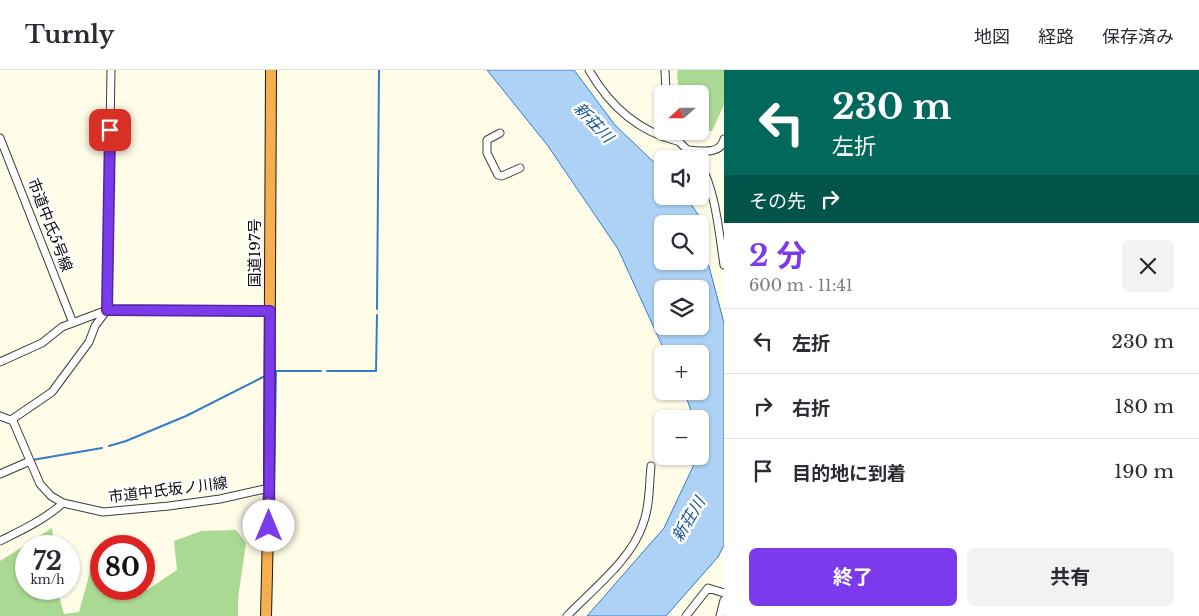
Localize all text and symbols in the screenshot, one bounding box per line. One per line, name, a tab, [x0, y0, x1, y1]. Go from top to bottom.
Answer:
text: Turnly	[25, 20, 114, 49]
text: 地図	[974, 26, 1010, 48]
text: 経路	[1038, 26, 1074, 48]
text: 保存済み	[1102, 26, 1174, 48]
north arrow	[654, 85, 709, 140]
map controls	[654, 85, 709, 465]
text: 230 m	[832, 85, 952, 128]
icon: left	[749, 90, 814, 155]
water label: 新荘川	[570, 98, 619, 148]
pin	[89, 109, 131, 151]
icon: arrive	[96, 116, 124, 144]
text: 左折	[832, 133, 876, 160]
button: sound	[654, 150, 709, 205]
street label: 市道中氏5号線	[24, 175, 77, 274]
icon: right	[816, 185, 844, 213]
text: その先	[749, 190, 806, 213]
button: search	[654, 215, 709, 270]
street label: 国道197号	[245, 219, 264, 287]
text: 2 分	[749, 237, 807, 274]
button: close	[1122, 240, 1174, 292]
text: 600 m · 11:41	[749, 275, 853, 295]
button: layers	[654, 280, 709, 335]
icon: left	[749, 327, 777, 355]
text: 230 m	[1111, 330, 1174, 353]
text: 左折	[792, 332, 830, 355]
button: +	[654, 345, 709, 400]
icon: right	[749, 392, 777, 420]
text: 180 m	[1115, 395, 1174, 418]
text: 右折	[792, 397, 830, 420]
button: −	[654, 410, 709, 465]
icon: arrive	[749, 457, 777, 485]
text: 190 m	[1114, 460, 1174, 483]
text: 目的地に到着	[792, 462, 906, 485]
street label: 市道中氏坂ノ川線	[107, 473, 229, 506]
water label: 新荘川	[667, 492, 710, 545]
position arrow	[242, 499, 294, 551]
speed limit sign: 80	[90, 535, 155, 600]
text: 72	[33, 546, 62, 577]
button: 終了	[749, 548, 957, 606]
button: 共有	[967, 548, 1174, 606]
text: km/h	[30, 572, 65, 587]

